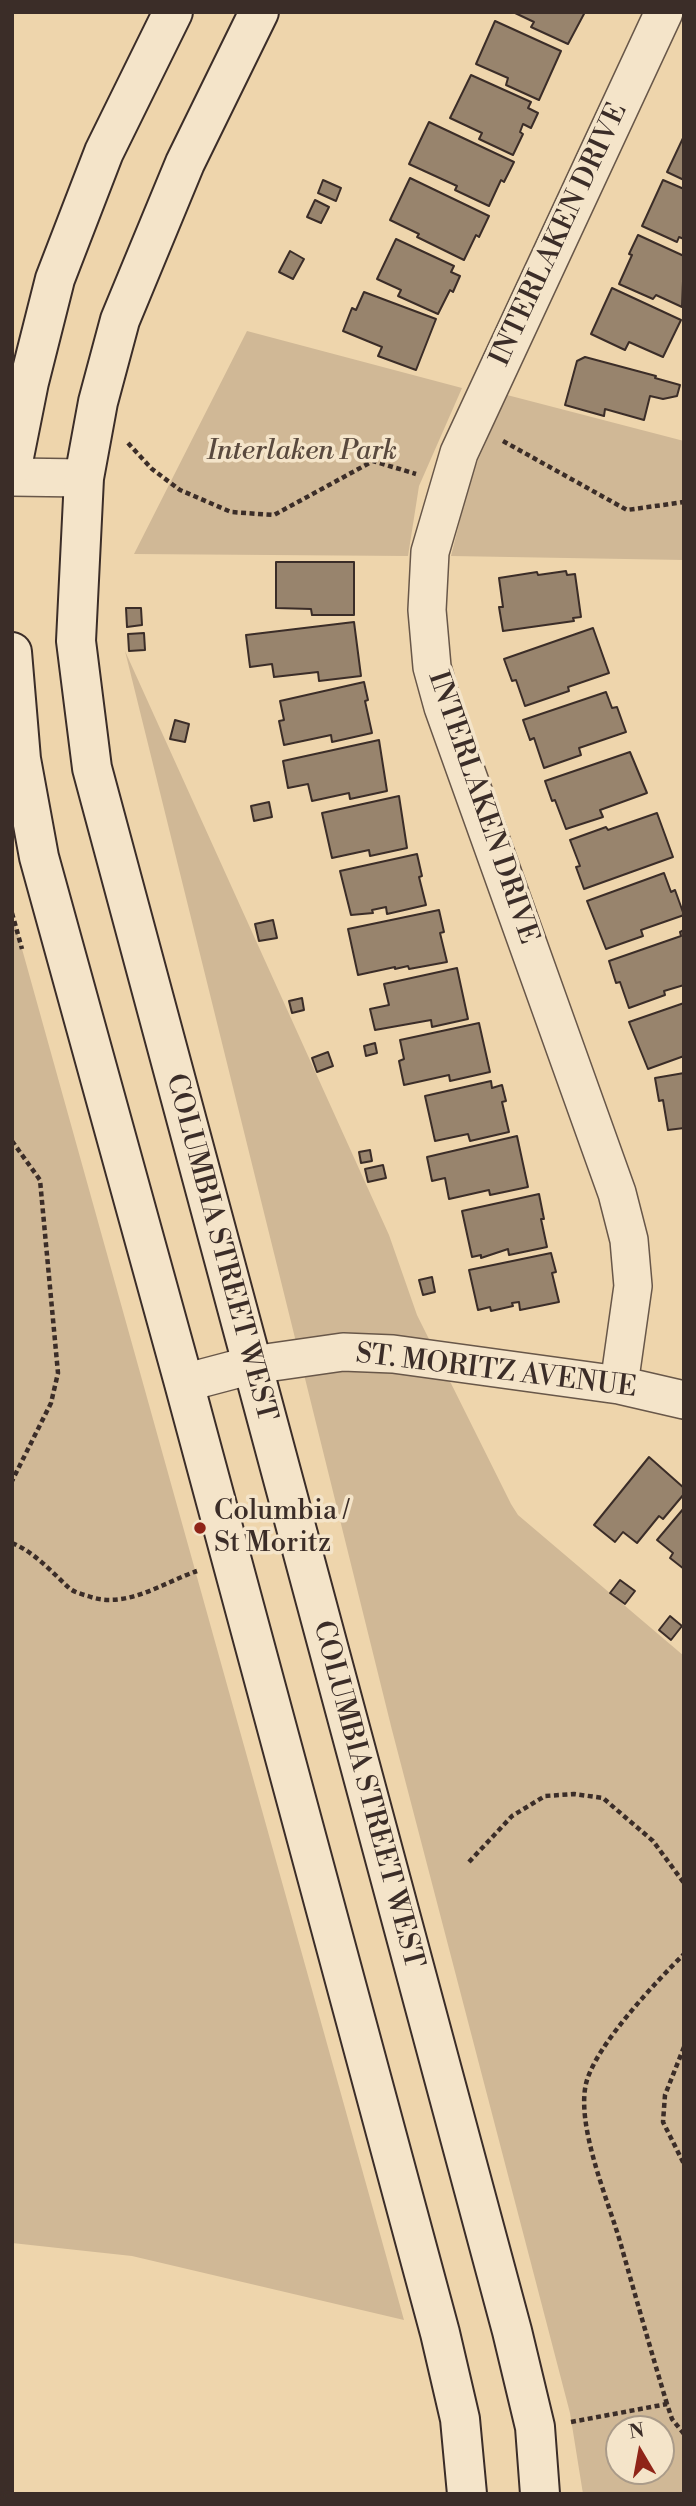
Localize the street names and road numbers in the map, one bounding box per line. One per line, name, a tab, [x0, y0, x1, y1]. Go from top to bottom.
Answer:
street label: INTERLAKEN DRIVE	[484, 98, 636, 372]
street label: INTERLAKEN DRIVE	[420, 667, 544, 949]
street label: COLUMBIA STREET WEST	[157, 1071, 283, 1425]
street label: ST. MORITZ AVENUE	[354, 1338, 638, 1406]
street label: COLUMBIA STREET WEST	[304, 1618, 430, 1972]

